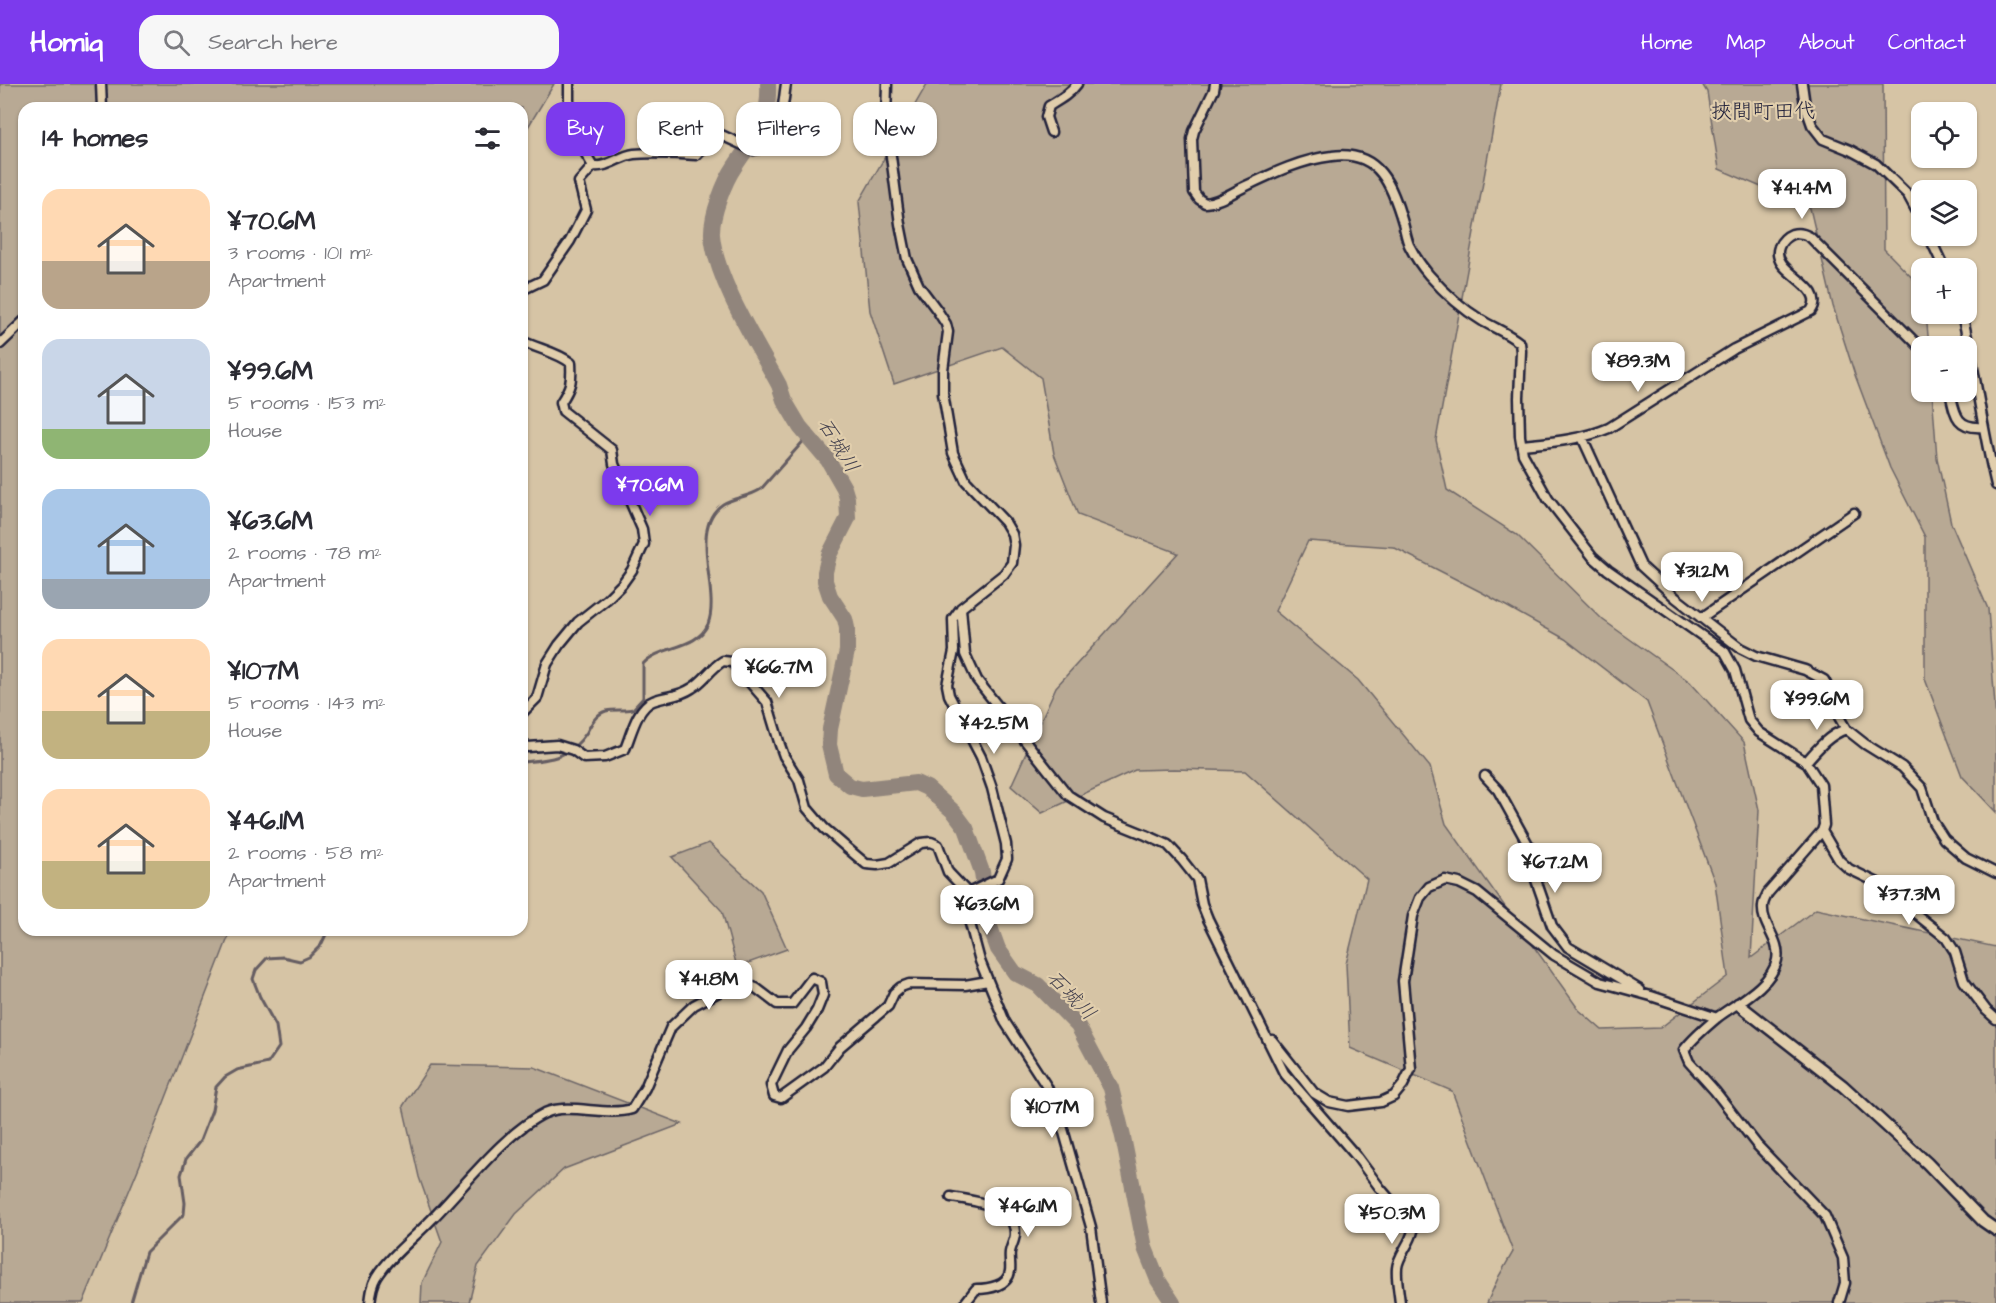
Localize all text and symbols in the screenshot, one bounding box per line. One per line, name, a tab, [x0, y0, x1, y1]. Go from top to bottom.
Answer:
search box	[139, 15, 559, 69]
text: Homiq	[30, 23, 103, 62]
icon: search	[160, 26, 193, 59]
text: Search here	[208, 27, 338, 58]
text: Home	[1641, 28, 1693, 57]
text: Map	[1726, 28, 1766, 57]
text: About	[1799, 28, 1855, 57]
text: Contact	[1888, 28, 1966, 57]
district label: 挾間町田代	[1711, 97, 1816, 126]
chip: Buy	[546, 102, 625, 156]
chip: Rent	[637, 102, 724, 156]
chip: Filters	[736, 102, 841, 156]
chip: New	[853, 102, 937, 156]
map controls	[1911, 102, 1977, 402]
button: locate	[1911, 102, 1977, 168]
text: 14 homes	[42, 120, 148, 156]
icon: filters	[471, 122, 504, 155]
pin: ¥41.4M	[1753, 169, 1851, 220]
text: ¥41.4M	[1772, 174, 1832, 202]
button: layers	[1911, 180, 1977, 246]
text: ¥70.6M	[228, 203, 316, 239]
icon: home	[90, 213, 162, 285]
text: 3 rooms · 101 m²	[228, 239, 373, 267]
button: +	[1911, 258, 1977, 324]
text: Apartment	[228, 267, 326, 295]
button: −	[1911, 336, 1977, 402]
pin: ¥89.3M	[1589, 342, 1687, 393]
text: ¥89.3M	[1606, 347, 1670, 375]
text: ¥99.6M	[228, 353, 313, 389]
icon: home	[90, 363, 162, 435]
text: 5 rooms · 153 m²	[228, 389, 386, 417]
water label: 石城川	[810, 413, 866, 478]
text: House	[228, 417, 282, 445]
pin: ¥70.6M	[601, 466, 699, 517]
text: ¥70.6M	[616, 471, 684, 499]
text: ¥63.6M	[228, 503, 313, 539]
icon: home	[90, 513, 162, 585]
text: 2 rooms · 78 m²	[228, 539, 382, 567]
pin: ¥31.2M	[1653, 552, 1751, 603]
text: ¥31.2M	[1675, 557, 1729, 585]
text: Apartment	[228, 567, 326, 595]
pin: ¥66.7M	[730, 648, 828, 699]
text: ¥107M	[228, 653, 299, 689]
text: ¥66.7M	[745, 653, 813, 681]
icon: home	[90, 663, 162, 735]
pin: ¥99.6M	[1768, 680, 1866, 731]
text: ¥99.6M	[1784, 685, 1850, 713]
text: 5 rooms · 143 m²	[228, 689, 386, 717]
pin: ¥42.5M	[945, 704, 1043, 755]
text: ¥42.5M	[959, 709, 1029, 737]
text: House	[228, 717, 282, 745]
text: ¥46.1M	[228, 803, 304, 839]
icon: home	[90, 813, 162, 885]
text: 2 rooms · 58 m²	[228, 839, 384, 867]
pin: ¥67.2M	[1506, 843, 1604, 894]
text: ¥67.2M	[1522, 848, 1588, 876]
text: Apartment	[228, 867, 326, 895]
pin: ¥37.3M	[1860, 875, 1958, 926]
text: ¥37.3M	[1878, 880, 1940, 908]
pin: ¥63.6M	[938, 885, 1036, 936]
text: ¥63.6M	[954, 890, 1020, 918]
pin: ¥41.8M	[660, 960, 758, 1011]
water label: 石城川	[1040, 964, 1102, 1027]
text: ¥41.8M	[679, 965, 739, 993]
pin: ¥107M	[1010, 1088, 1094, 1139]
text: ¥107M	[1025, 1093, 1079, 1121]
pin: ¥46.1M	[979, 1187, 1077, 1238]
text: ¥46.1M	[999, 1192, 1057, 1220]
pin: ¥50.3M	[1343, 1194, 1441, 1245]
text: ¥50.3M	[1359, 1199, 1426, 1227]

